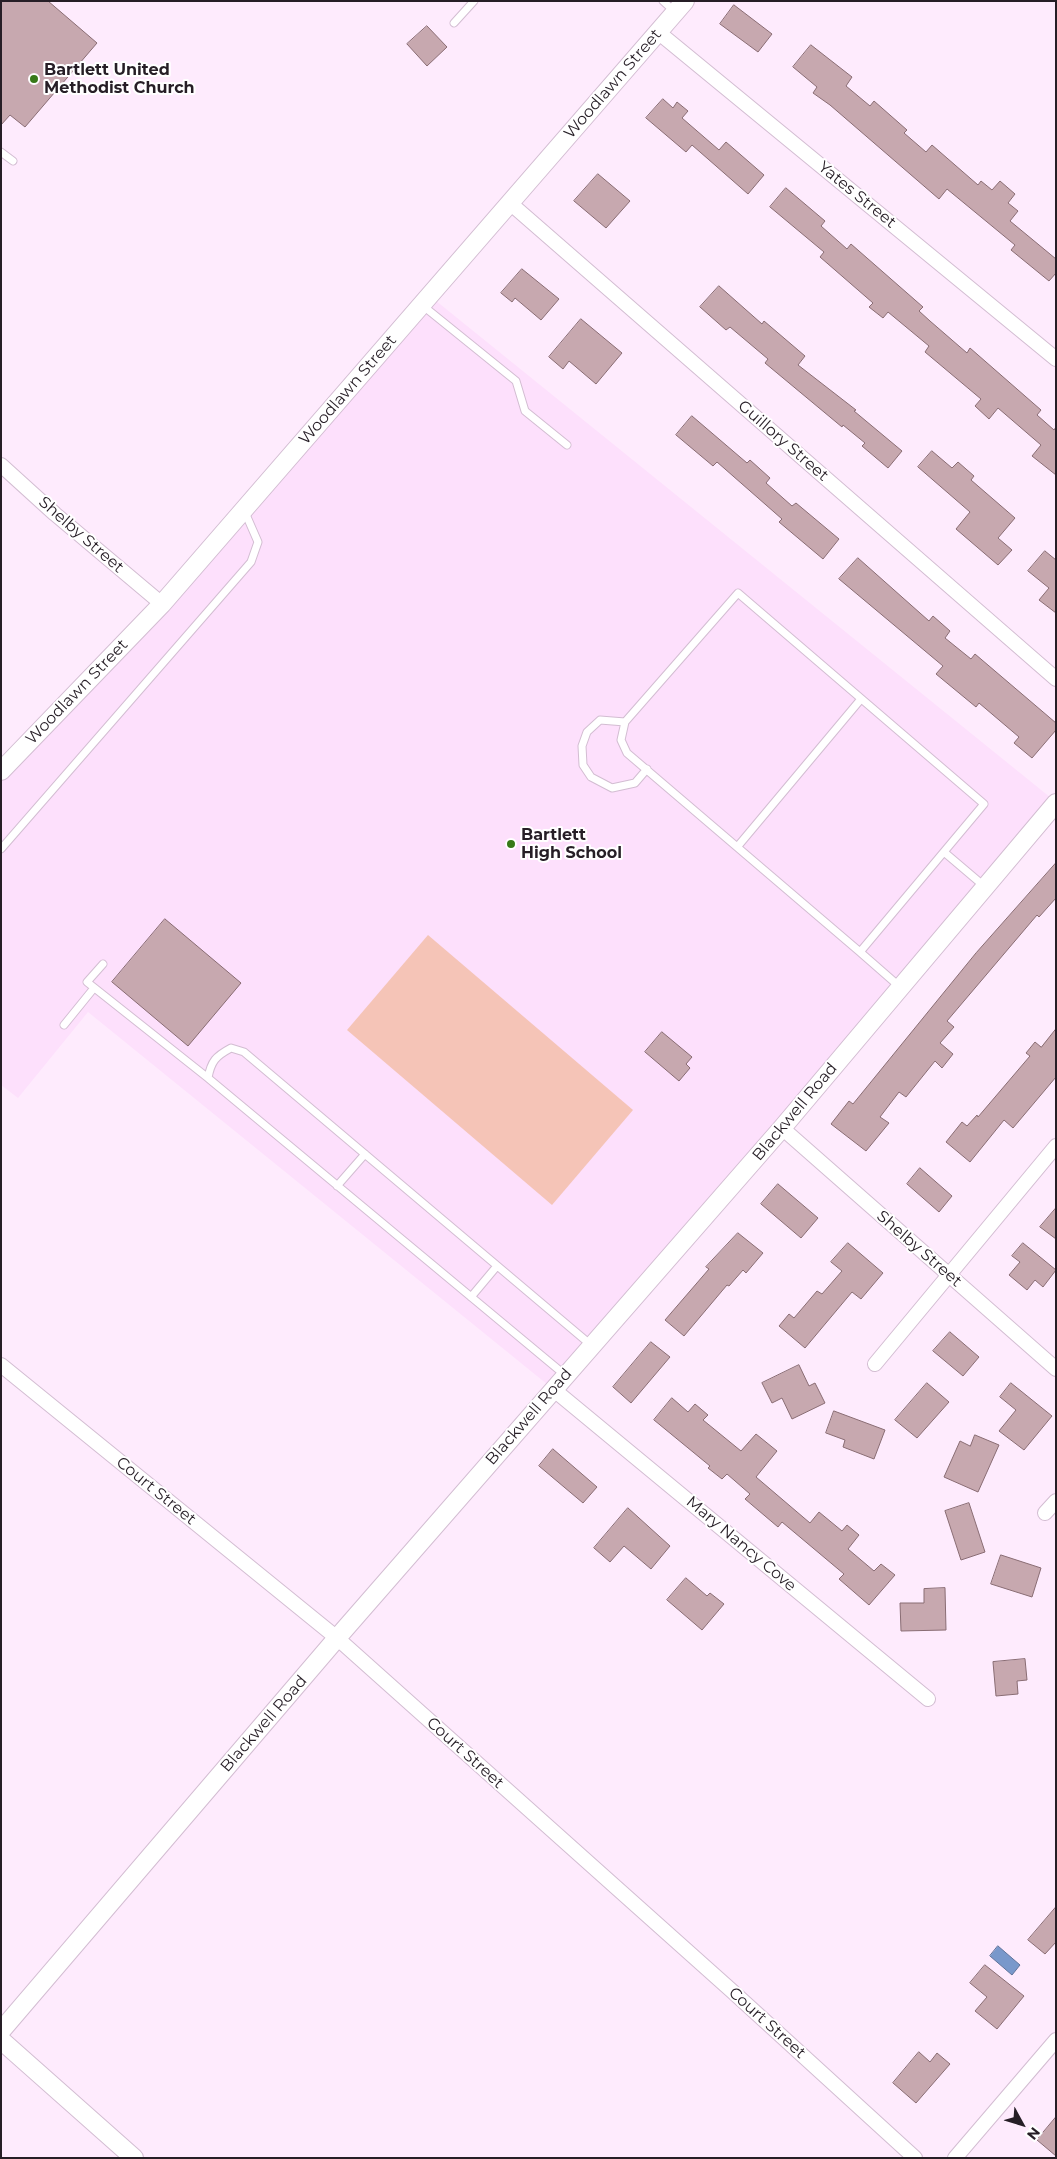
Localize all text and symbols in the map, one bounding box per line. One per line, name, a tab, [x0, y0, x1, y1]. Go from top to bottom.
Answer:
street label: Woodlawn Street	[560, 25, 666, 143]
place label: Bartlett United Methodist Church	[44, 60, 195, 98]
marker: Bartlett United Methodist Church	[28, 73, 40, 85]
street label: Yates Street	[814, 158, 900, 232]
street label: Woodlawn Street	[295, 331, 401, 449]
street label: Guillory Street	[734, 396, 832, 486]
street label: Shelby Street	[35, 493, 127, 577]
street label: Woodlawn Street	[22, 635, 132, 749]
place label: Bartlett High School	[521, 825, 622, 863]
marker: Bartlett High School	[505, 838, 517, 850]
street label: Blackwell Road	[748, 1059, 842, 1165]
street label: Shelby Street	[873, 1207, 965, 1291]
street label: Blackwell Road	[482, 1365, 576, 1469]
street label: Court Street	[112, 1453, 200, 1529]
street label: Mary Nancy Cove	[682, 1492, 800, 1596]
street label: Blackwell Road	[217, 1672, 311, 1776]
street label: Court Street	[422, 1713, 508, 1793]
street label: Court Street	[724, 1983, 810, 2063]
north arrow	[997, 2099, 1047, 2149]
text: N	[1023, 2123, 1044, 2143]

